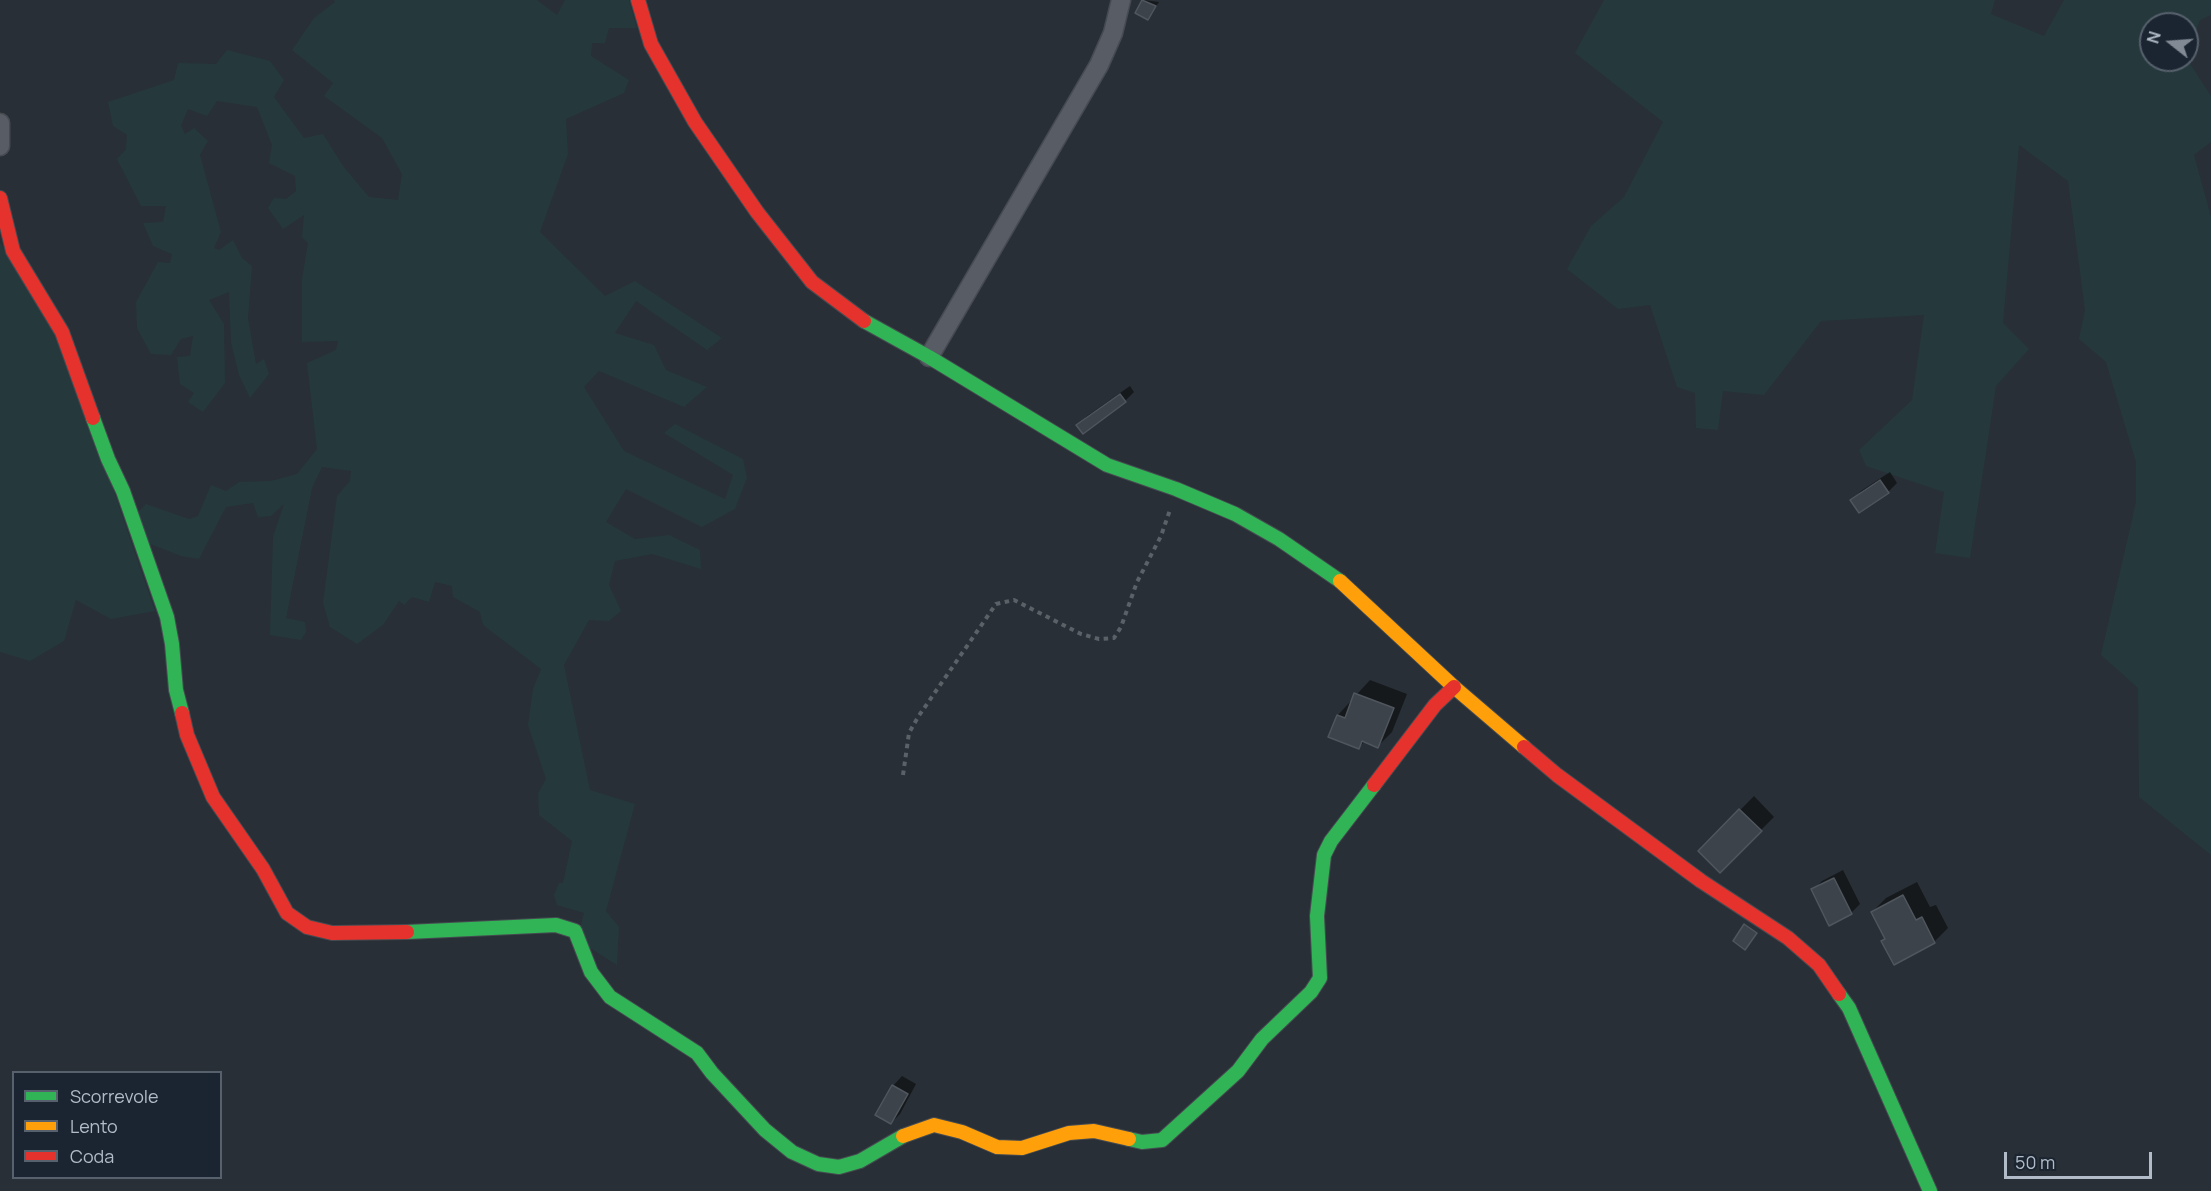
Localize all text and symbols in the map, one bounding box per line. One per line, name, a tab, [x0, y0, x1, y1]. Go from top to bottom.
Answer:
north arrow	[2139, 12, 2199, 72]
text: N	[2141, 29, 2166, 46]
legend	[12, 1071, 222, 1179]
text: Scorrevole	[70, 1084, 159, 1108]
text: Lento	[70, 1114, 118, 1138]
scale bar	[2007, 1140, 2156, 1178]
text: Coda	[70, 1144, 114, 1168]
text: 50 m	[2015, 1150, 2055, 1174]

